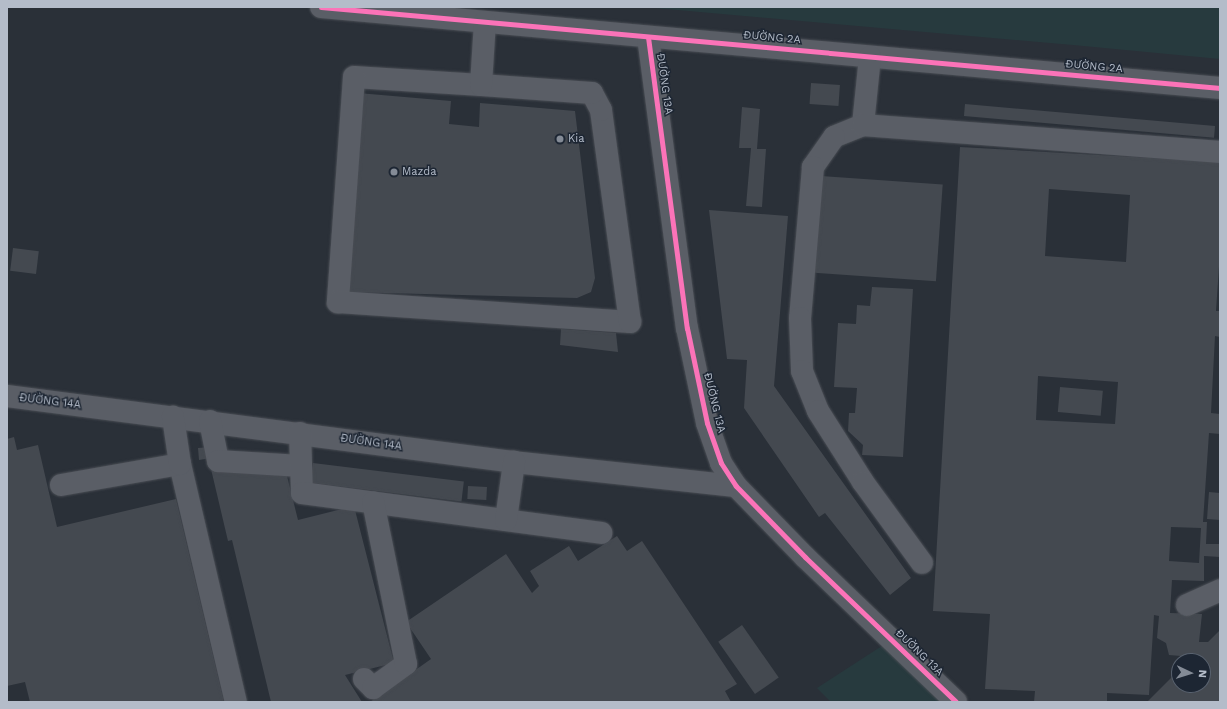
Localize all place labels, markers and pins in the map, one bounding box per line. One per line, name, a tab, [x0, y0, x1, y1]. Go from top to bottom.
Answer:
place label: Kia	[568, 132, 584, 146]
marker: Kia	[555, 134, 565, 144]
place label: Mazda	[402, 165, 436, 179]
marker: Mazda	[389, 167, 399, 177]

